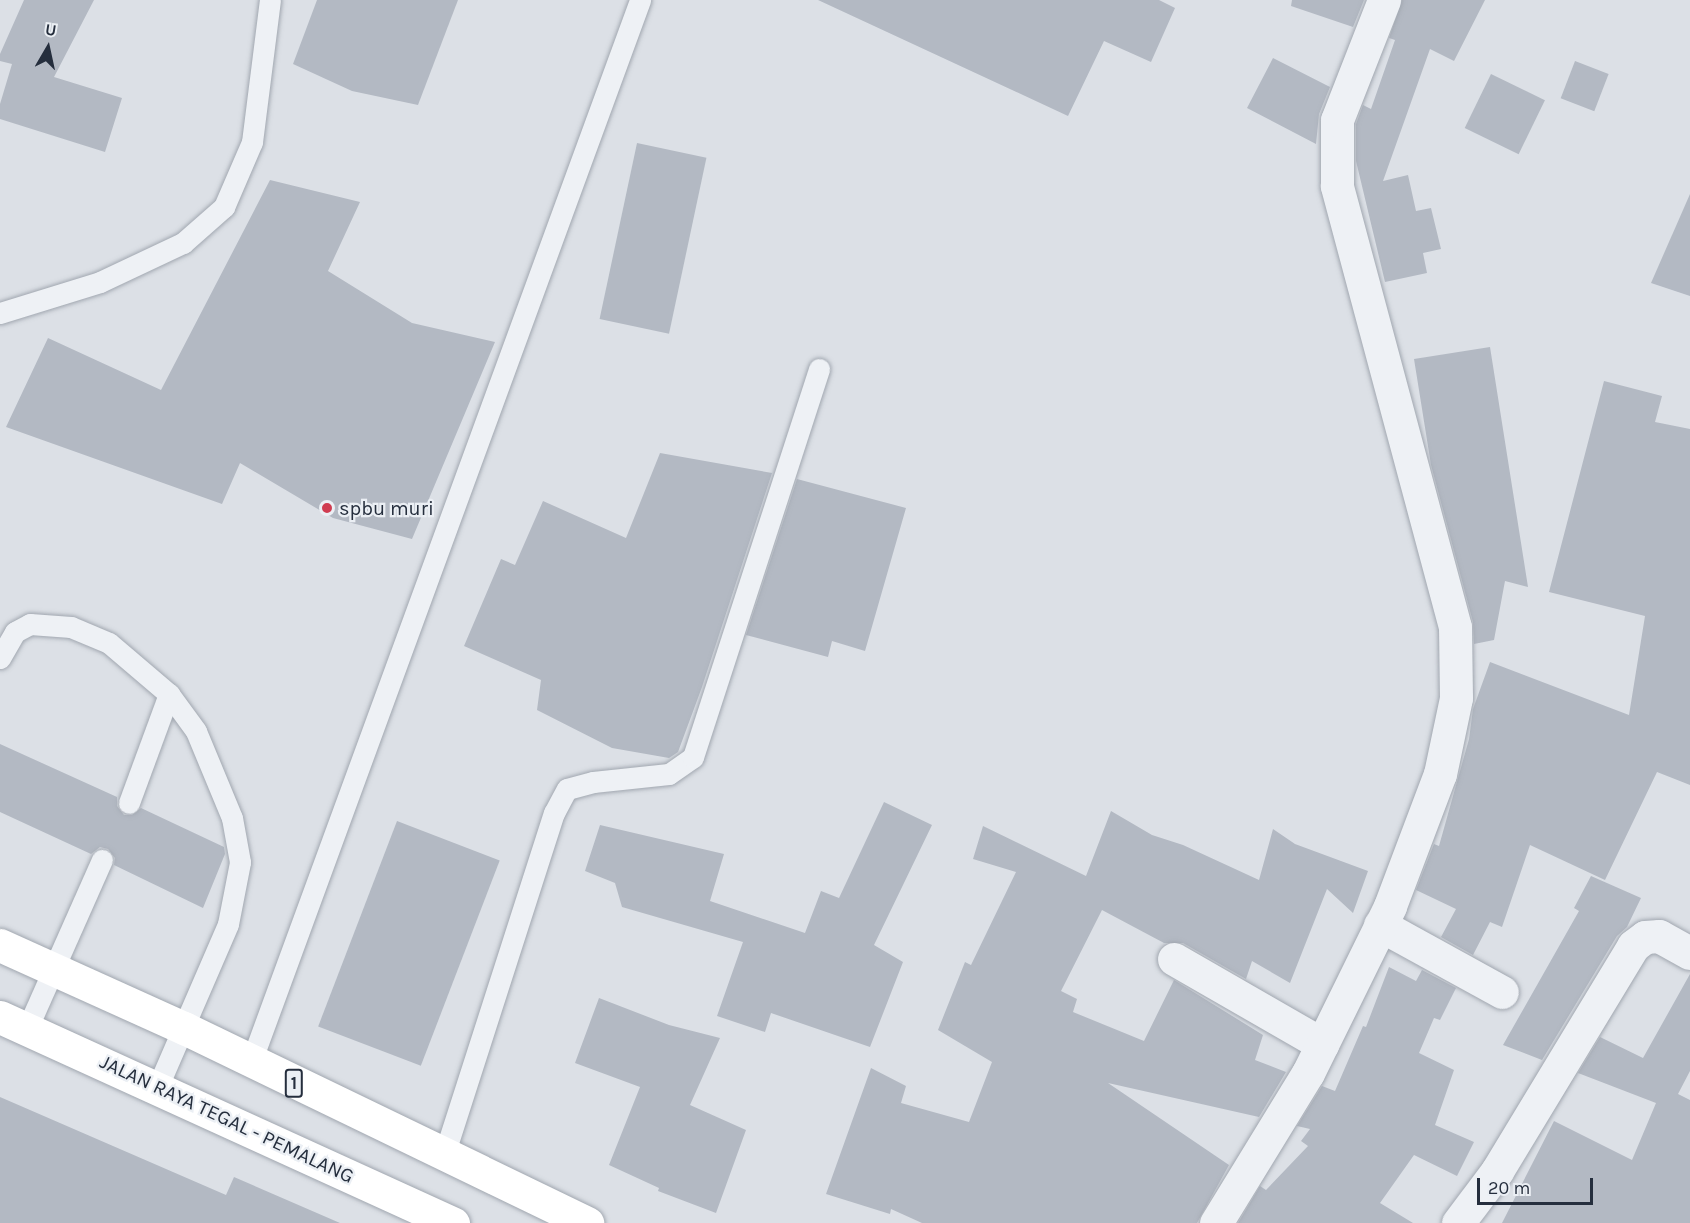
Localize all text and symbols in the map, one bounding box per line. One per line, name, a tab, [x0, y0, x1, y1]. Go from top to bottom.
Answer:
north arrow	[18, 18, 78, 78]
text: U	[44, 19, 58, 40]
place label: spbu muri	[339, 496, 434, 520]
marker: spbu muri	[320, 501, 334, 515]
street label: JALAN RAYA TEGAL - PEMALANG	[96, 1049, 358, 1189]
road number: 1	[284, 1068, 304, 1098]
scale bar	[1480, 1166, 1596, 1204]
text: 20 m	[1488, 1177, 1530, 1199]

